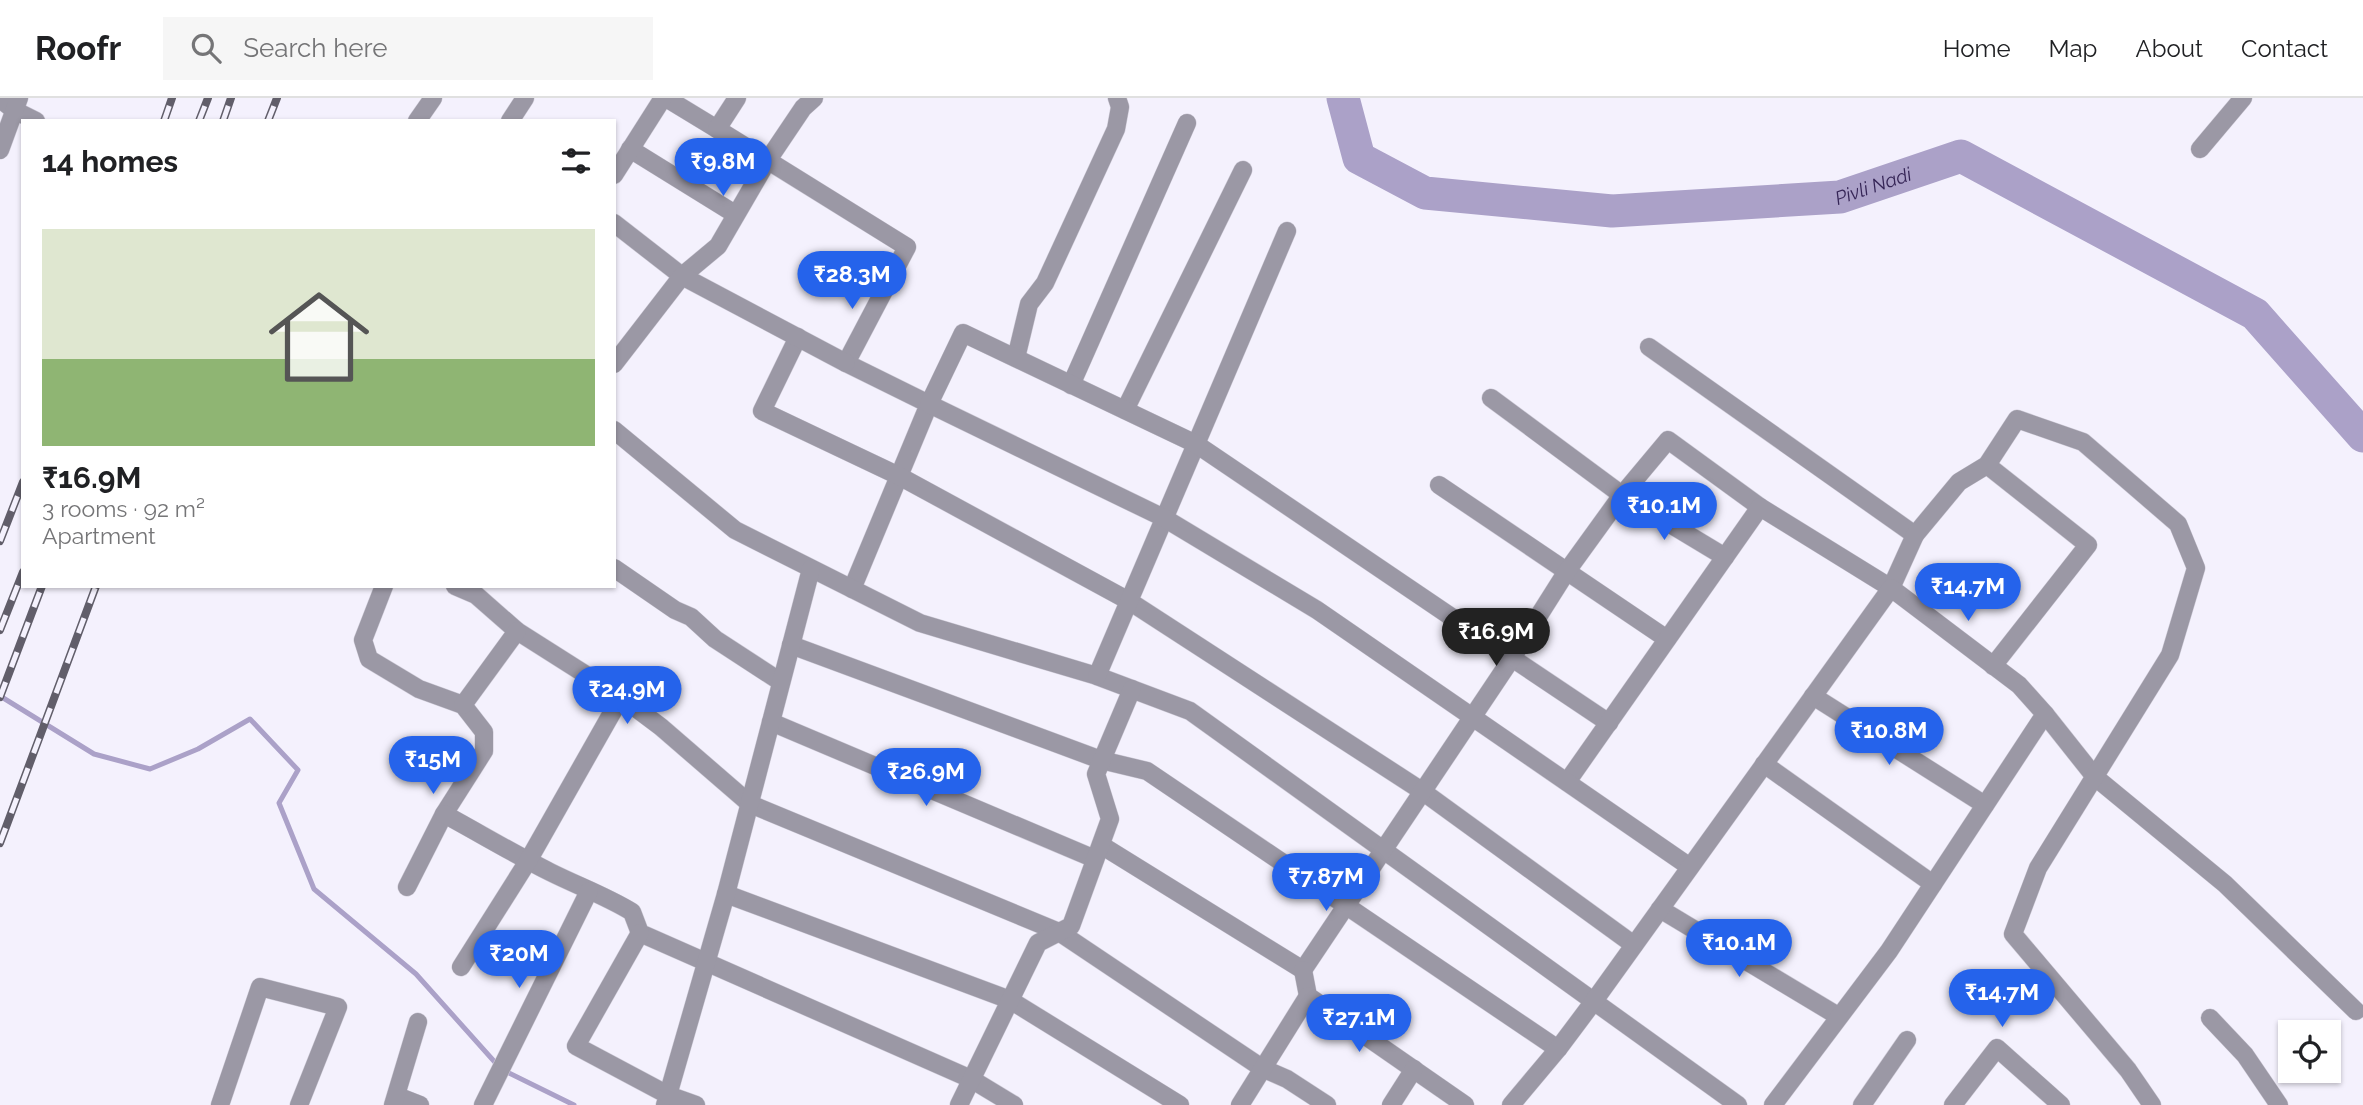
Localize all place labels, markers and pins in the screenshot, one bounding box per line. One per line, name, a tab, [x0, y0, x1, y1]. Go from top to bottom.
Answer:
pin: ₹9.8M	[674, 139, 772, 198]
pin: ₹28.3M	[795, 252, 909, 311]
pin: ₹10.1M	[1607, 482, 1721, 542]
pin: ₹14.7M	[1911, 564, 2025, 623]
pin: ₹16.9M	[1439, 608, 1553, 668]
pin: ₹24.9M	[570, 666, 684, 726]
pin: ₹10.8M	[1832, 708, 1946, 767]
pin: ₹15M	[392, 736, 474, 796]
pin: ₹26.9M	[869, 748, 983, 808]
pin: ₹7.87M	[1269, 854, 1383, 913]
pin: ₹10.1M	[1682, 920, 1796, 979]
pin: ₹20M	[478, 930, 560, 990]
pin: ₹14.7M	[1945, 970, 2059, 1029]
pin: ₹27.1M	[1302, 995, 1416, 1054]

